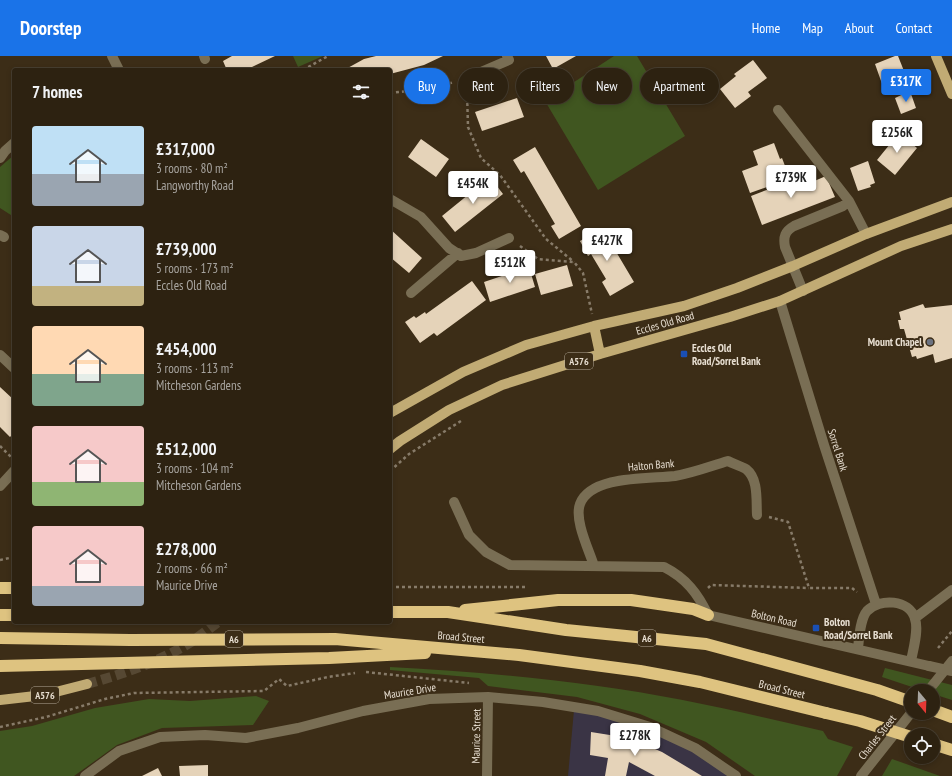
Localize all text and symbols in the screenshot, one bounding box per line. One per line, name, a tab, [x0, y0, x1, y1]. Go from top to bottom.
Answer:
text: Doorstep	[20, 16, 81, 40]
text: Home	[752, 19, 780, 37]
text: Map	[802, 19, 823, 37]
text: About	[845, 19, 874, 37]
text: Contact	[896, 19, 932, 37]
chip: Buy	[404, 68, 450, 104]
chip: Rent	[458, 68, 508, 104]
chip: Filters	[516, 68, 574, 104]
chip: New	[582, 68, 632, 104]
chip: Apartment	[640, 68, 719, 104]
pin: £317K	[878, 69, 934, 103]
text: £317K	[890, 73, 922, 90]
text: 7 homes	[32, 81, 83, 103]
icon: filters	[350, 81, 372, 103]
pin: £256K	[869, 120, 925, 154]
text: £256K	[881, 124, 913, 141]
text: £317,000	[156, 138, 215, 160]
icon: home	[64, 142, 112, 190]
text: 3 rooms · 80 m²	[156, 160, 228, 177]
pin: £739K	[763, 165, 819, 199]
text: £739K	[775, 169, 807, 186]
pin: £454K	[445, 171, 501, 205]
text: £454K	[457, 175, 489, 192]
text: Langworthy Road	[156, 177, 234, 194]
pin: £427K	[579, 228, 635, 262]
text: £427K	[591, 232, 623, 249]
text: £739,000	[156, 238, 217, 260]
icon: home	[64, 242, 112, 290]
pin: £512K	[482, 250, 538, 284]
text: £512K	[494, 254, 526, 271]
text: 5 rooms · 173 m²	[156, 260, 234, 277]
text: Eccles Old Road	[156, 277, 227, 294]
street label: Eccles Old Road	[634, 308, 696, 338]
place label: Mount Chapel	[868, 335, 922, 349]
marker: Mount Chapel	[925, 337, 935, 347]
text: £454,000	[156, 338, 217, 360]
place label: Eccles Old Road/Sorrel Bank	[692, 341, 761, 368]
icon: home	[64, 342, 112, 390]
marker: Eccles Old Road/Sorrel Bank	[679, 349, 689, 359]
road number: A576	[565, 353, 593, 369]
text: 3 rooms · 113 m²	[156, 360, 234, 377]
text: Mitcheson Gardens	[156, 377, 241, 394]
street label: Sorrel Bank	[825, 427, 852, 474]
text: £512,000	[156, 438, 217, 460]
icon: home	[64, 442, 112, 490]
street label: Halton Bank	[627, 456, 675, 474]
text: 3 rooms · 104 m²	[156, 460, 234, 477]
text: Mitcheson Gardens	[156, 477, 241, 494]
text: £278,000	[156, 538, 217, 560]
icon: home	[64, 542, 112, 590]
text: 2 rooms · 66 m²	[156, 560, 228, 577]
text: Maurice Drive	[156, 577, 218, 594]
street label: Bolton Road	[750, 606, 798, 630]
place label: Bolton Road/Sorrel Bank	[824, 615, 893, 642]
marker: Bolton Road/Sorrel Bank	[811, 623, 821, 633]
street label: Broad Street	[437, 628, 485, 646]
road number: A6	[638, 630, 656, 646]
road number: A6	[225, 631, 243, 647]
street label: Broad Street	[757, 676, 807, 702]
street label: Maurice Drive	[383, 680, 437, 702]
north arrow	[904, 684, 940, 720]
map controls	[904, 684, 940, 764]
road number: A576	[31, 687, 59, 703]
street label: Maurice Street	[469, 708, 483, 764]
street label: Charles Street	[855, 712, 899, 762]
pin: £278K	[607, 723, 663, 757]
text: £278K	[619, 727, 651, 744]
button: locate	[904, 728, 940, 764]

